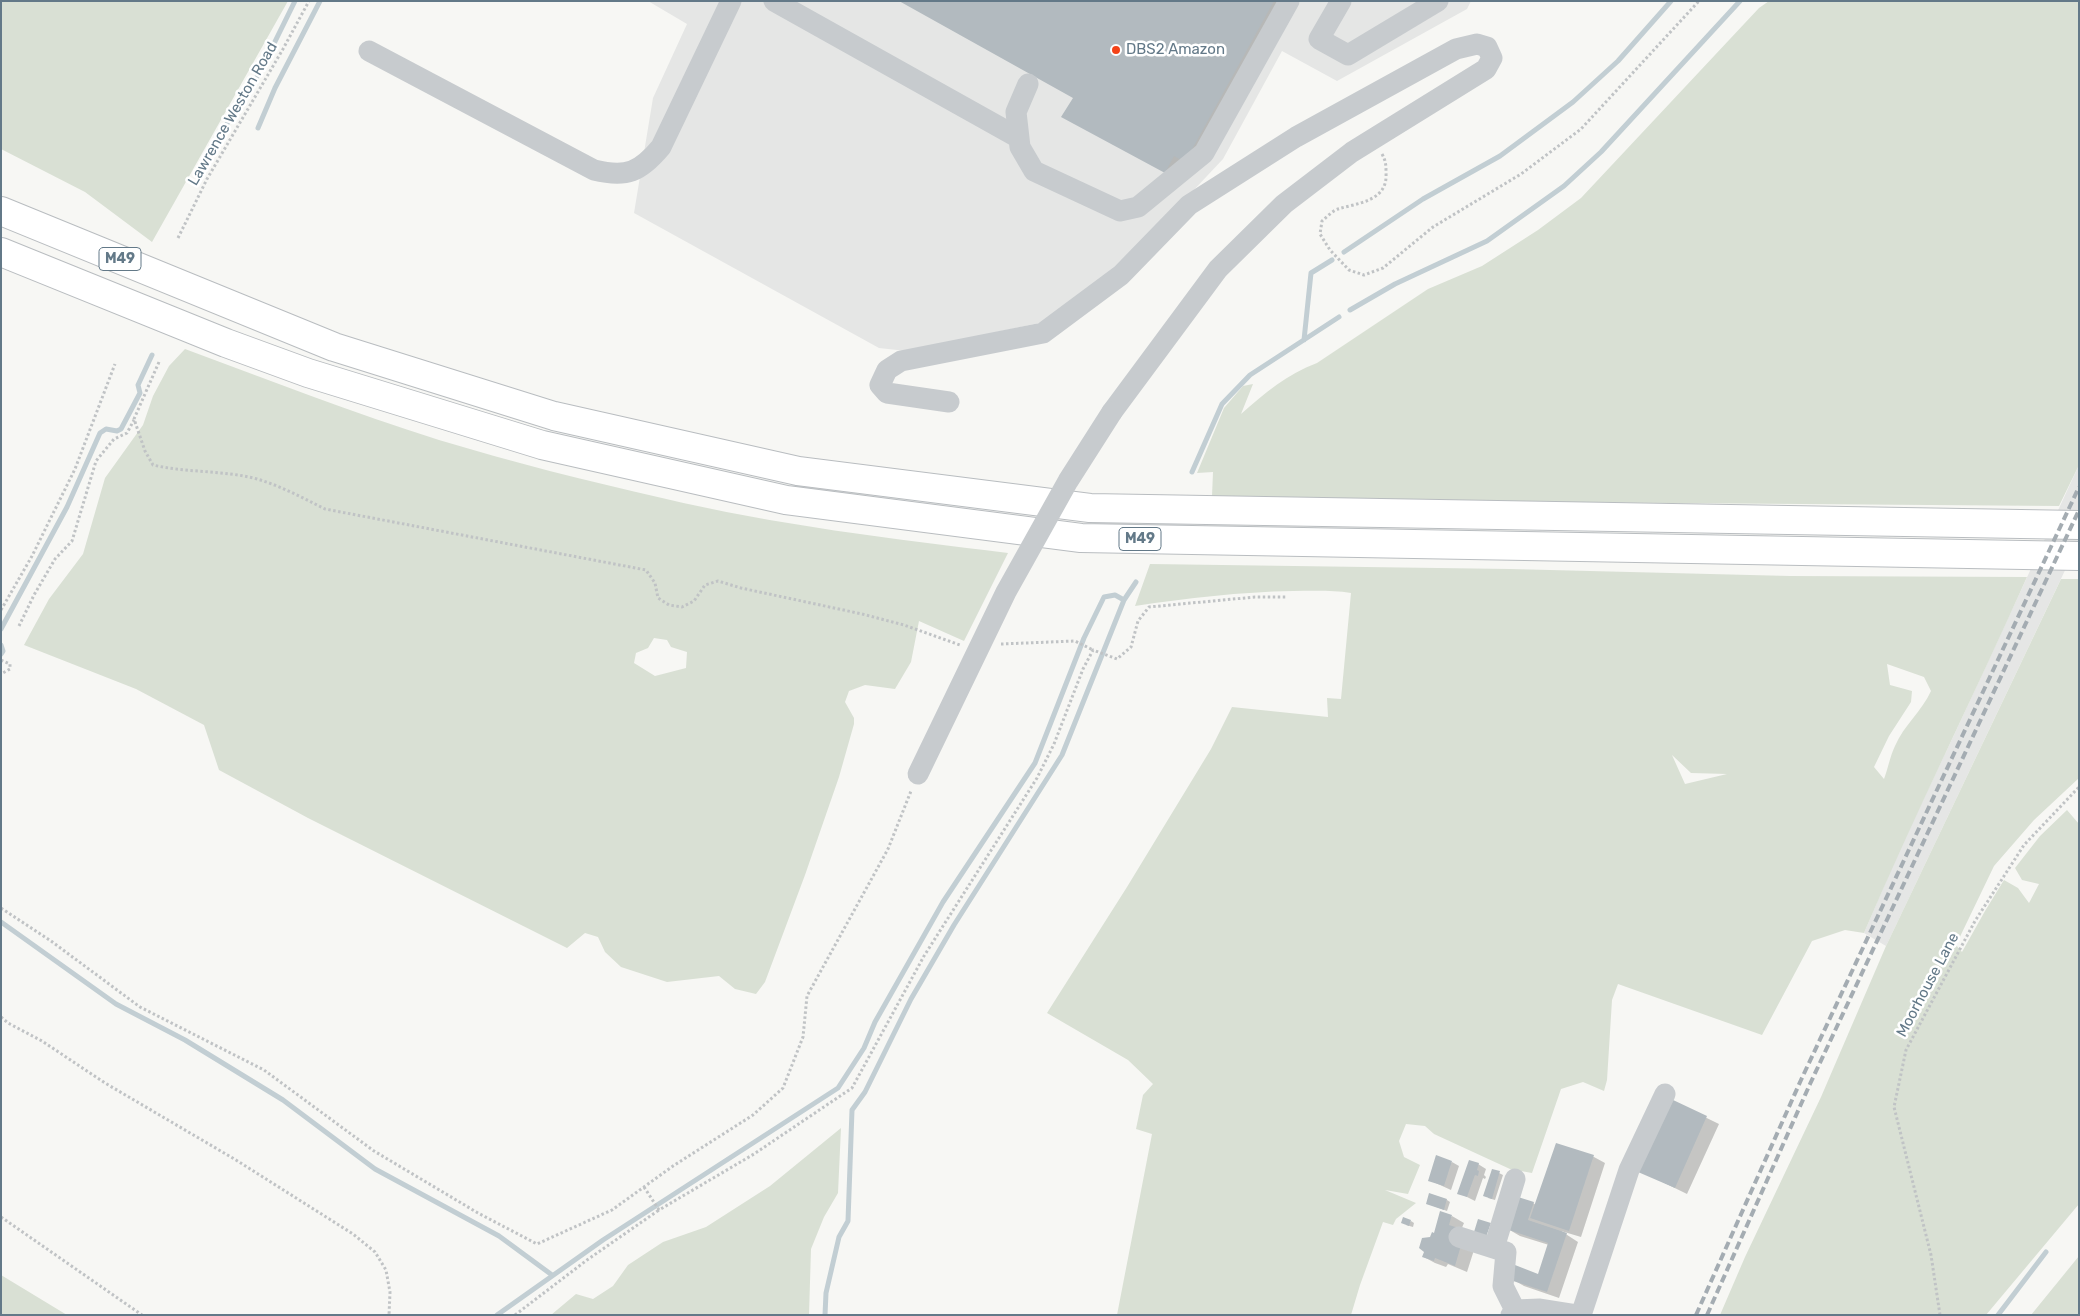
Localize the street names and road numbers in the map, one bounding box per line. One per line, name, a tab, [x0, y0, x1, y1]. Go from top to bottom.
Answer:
street label: Lawrence Weston Road	[185, 39, 281, 189]
road number: M49	[99, 248, 141, 270]
road number: M49	[1119, 528, 1161, 550]
street label: Moorhouse Lane	[1893, 930, 1963, 1040]

